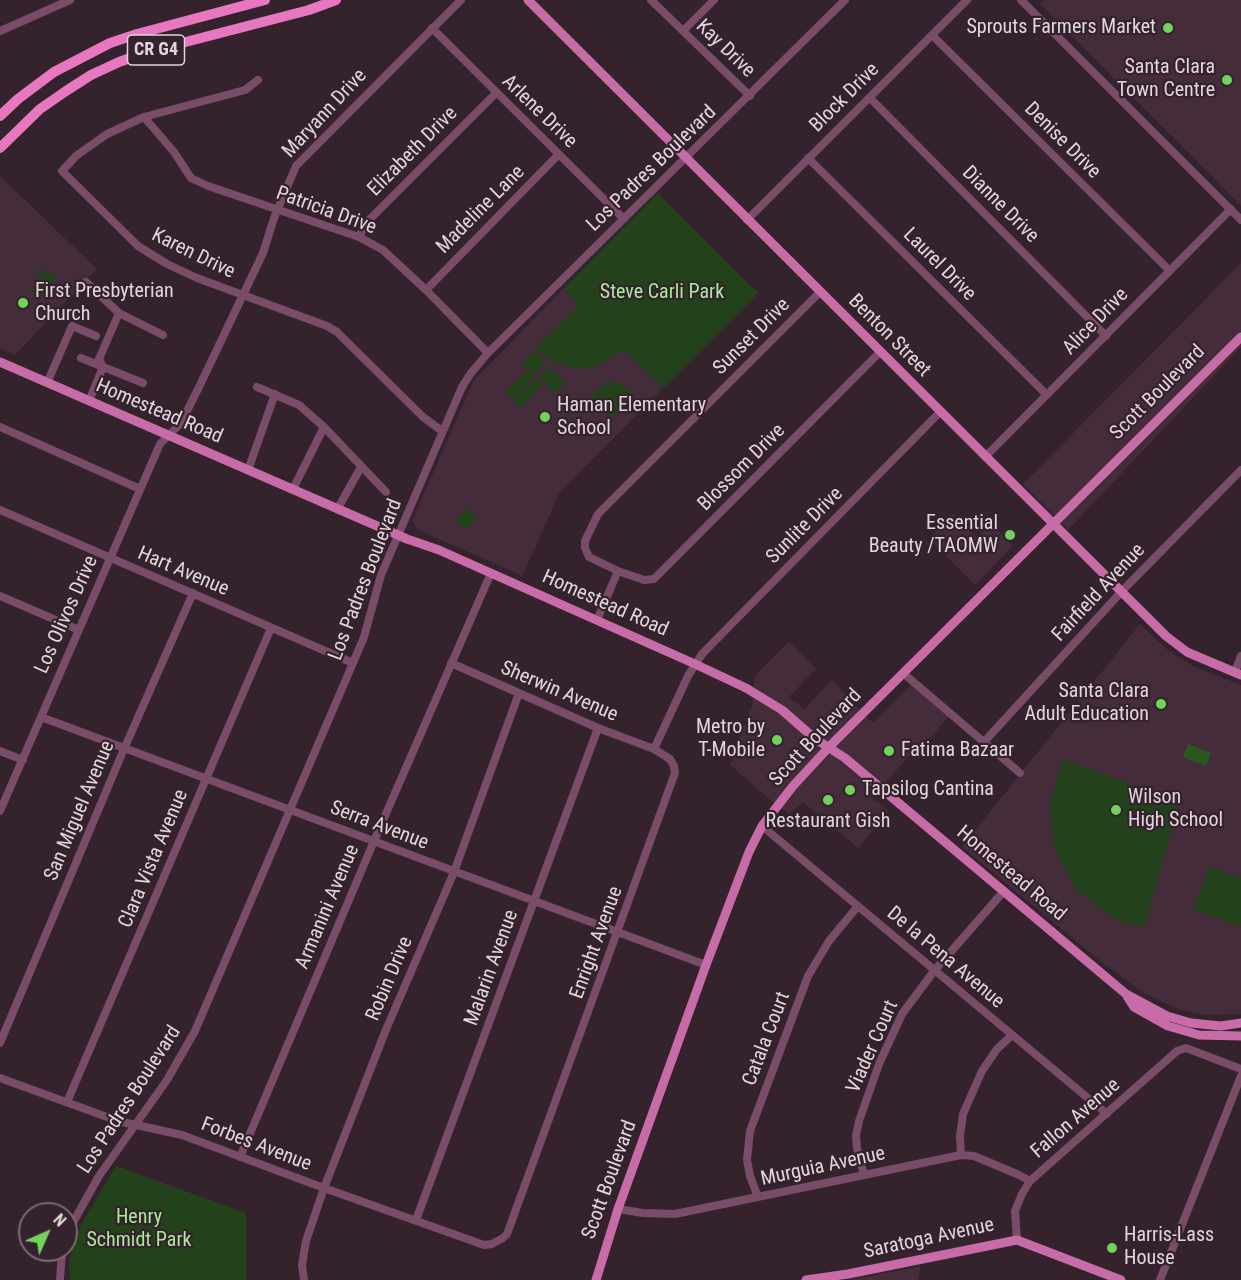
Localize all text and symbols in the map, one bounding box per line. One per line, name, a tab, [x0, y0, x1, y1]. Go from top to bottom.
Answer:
street label: Kay Drive	[690, 15, 760, 83]
place label: Sprouts Farmers Market	[966, 16, 1156, 40]
marker: Sprouts Farmers Market	[1161, 21, 1175, 35]
road number: CR G4	[128, 35, 184, 65]
place label: Santa Clara Town Centre	[1117, 56, 1215, 103]
street label: Block Drive	[805, 58, 885, 138]
street label: Maryann Drive	[278, 65, 372, 163]
street label: Arlene Drive	[496, 70, 582, 154]
marker: Santa Clara Town Centre	[1220, 73, 1234, 87]
street label: Denise Drive	[1019, 98, 1105, 184]
street label: Los Padres Boulevard	[582, 101, 722, 237]
street label: Elizabeth Drive	[363, 102, 463, 202]
street label: Madeline Lane	[432, 161, 530, 259]
street label: Dianne Drive	[957, 162, 1043, 248]
street label: Patricia Drive	[273, 182, 379, 240]
street label: Karen Drive	[147, 223, 239, 285]
street label: Laurel Drive	[898, 224, 980, 306]
place label: First Presbyterian Church	[35, 280, 174, 327]
park label: Steve Carli Park	[600, 281, 724, 305]
street label: Alice Drive	[1058, 284, 1134, 360]
street label: Benton Street	[843, 290, 935, 382]
street label: Sunset Drive	[709, 294, 795, 380]
marker: First Presbyterian Church	[16, 296, 30, 310]
street label: Scott Boulevard	[1106, 341, 1210, 445]
street label: Homestead Road	[92, 374, 226, 450]
place label: Haman Elementary School	[557, 394, 706, 441]
marker: Haman Elementary School	[538, 410, 552, 424]
street label: Blossom Drive	[693, 419, 791, 517]
street label: Sunlite Drive	[762, 483, 848, 569]
street label: Los Padres Boulevard	[324, 496, 408, 664]
place label: Essential Beauty /TAOMW	[869, 512, 998, 559]
marker: Essential Beauty /TAOMW	[1003, 528, 1017, 542]
street label: Fairfield Avenue	[1047, 539, 1151, 647]
street label: Hart Avenue	[134, 542, 232, 602]
street label: Los Olivos Drive	[30, 552, 104, 678]
street label: Homestead Road	[538, 565, 672, 643]
street label: Sherwin Avenue	[497, 657, 621, 727]
place label: Santa Clara Adult Education	[1024, 680, 1149, 727]
street label: Scott Boulevard	[765, 684, 867, 792]
marker: Santa Clara Adult Education	[1154, 697, 1168, 711]
place label: Metro by T-Mobile	[696, 716, 765, 763]
marker: Metro by T-Mobile	[770, 733, 784, 747]
street label: San Miguel Avenue	[40, 737, 120, 885]
place label: Fatima Bazaar	[901, 739, 1014, 763]
marker: Fatima Bazaar	[882, 744, 896, 758]
place label: Tapsilog Cantina	[862, 778, 994, 802]
marker: Tapsilog Cantina	[843, 783, 857, 797]
street label: Clara Vista Avenue	[114, 786, 194, 932]
place label: Wilson High School	[1128, 786, 1223, 833]
marker: Restaurant Gish	[821, 793, 835, 807]
street label: Serra Avenue	[326, 796, 432, 856]
marker: Wilson High School	[1109, 803, 1123, 817]
place label: Restaurant Gish	[766, 810, 890, 834]
street label: Homestead Road	[951, 821, 1071, 927]
street label: Armanini Avenue	[291, 841, 365, 973]
street label: Enright Avenue	[566, 883, 628, 1003]
street label: De la Pena Avenue	[881, 902, 1009, 1014]
street label: Malarin Avenue	[460, 907, 524, 1029]
street label: Robin Drive	[362, 933, 418, 1025]
street label: Catala Court	[738, 989, 796, 1089]
street label: Viader Court	[842, 997, 904, 1097]
street label: Los Padres Boulevard	[73, 1022, 187, 1178]
street label: Fallon Avenue	[1027, 1074, 1125, 1164]
street label: Forbes Avenue	[198, 1113, 314, 1177]
street label: Scott Boulevard	[577, 1117, 643, 1243]
street label: Murguia Avenue	[759, 1142, 887, 1192]
north arrow	[18, 1202, 78, 1262]
park label: Henry Schmidt Park	[86, 1206, 192, 1253]
text: N	[49, 1210, 70, 1231]
street label: Saratoga Avenue	[862, 1213, 996, 1265]
place label: Harris-Lass House	[1124, 1224, 1214, 1271]
marker: Harris-Lass House	[1105, 1241, 1119, 1255]

